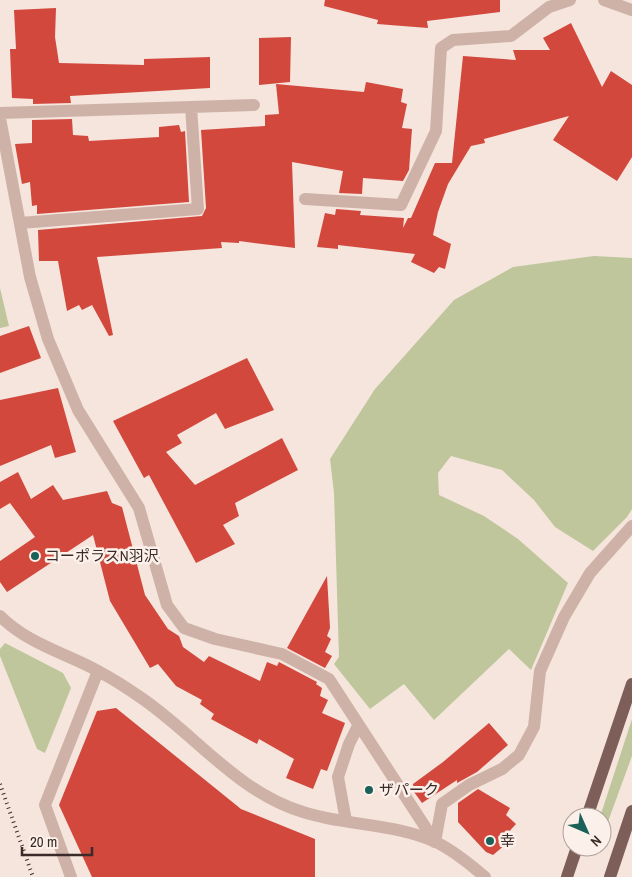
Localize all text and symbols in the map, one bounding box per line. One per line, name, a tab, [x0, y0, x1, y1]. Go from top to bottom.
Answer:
place label: コーポラスN羽沢	[45, 545, 159, 566]
marker: コーポラスN羽沢	[29, 550, 41, 562]
place label: ザパーク	[379, 779, 439, 800]
marker: ザパーク	[363, 784, 375, 796]
north arrow	[562, 807, 612, 857]
scale bar	[22, 824, 92, 856]
place label: 幸	[500, 830, 515, 851]
text: 20 m	[30, 831, 57, 852]
text: N	[587, 832, 605, 850]
marker: 幸	[484, 835, 496, 847]

